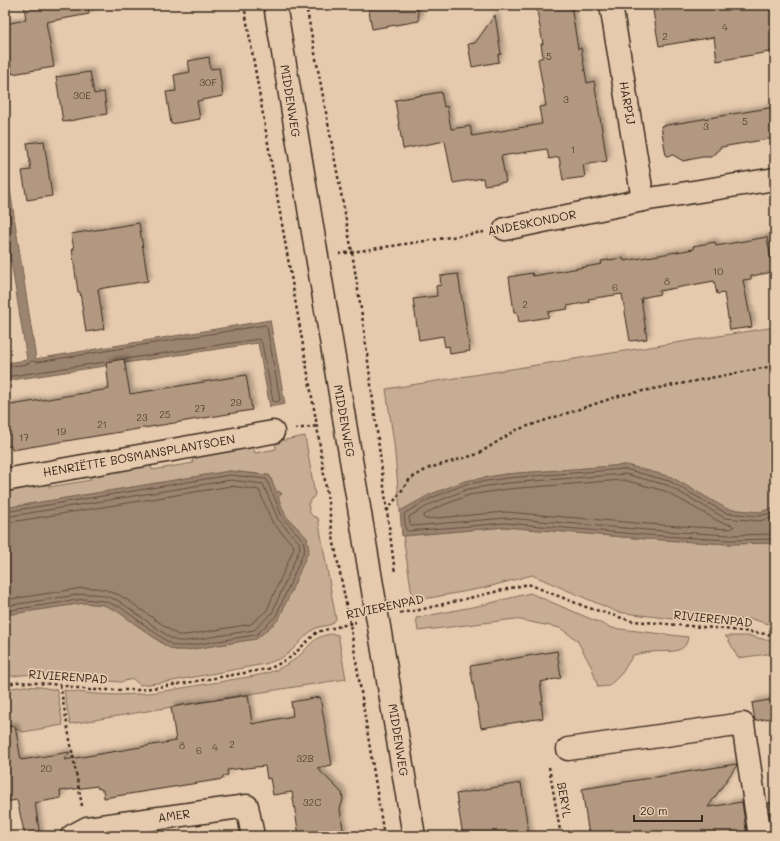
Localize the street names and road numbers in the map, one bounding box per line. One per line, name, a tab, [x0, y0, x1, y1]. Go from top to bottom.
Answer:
street label: MIDDENWEG	[277, 63, 305, 138]
street label: HARPIJ	[616, 80, 640, 126]
street label: ANDESKONDOR	[486, 206, 578, 238]
street label: MIDDENWEG	[331, 383, 359, 458]
street label: HENRIËTTE BOSMANSPLANTSOEN	[41, 430, 236, 480]
street label: RIVIERENPAD	[344, 590, 425, 622]
street label: RIVIERENPAD	[673, 606, 753, 630]
street label: RIVIERENPAD	[28, 665, 108, 687]
street label: MIDDENWEG	[385, 702, 413, 777]
street label: BERYL	[554, 781, 576, 820]
street label: AMER	[157, 805, 191, 825]

